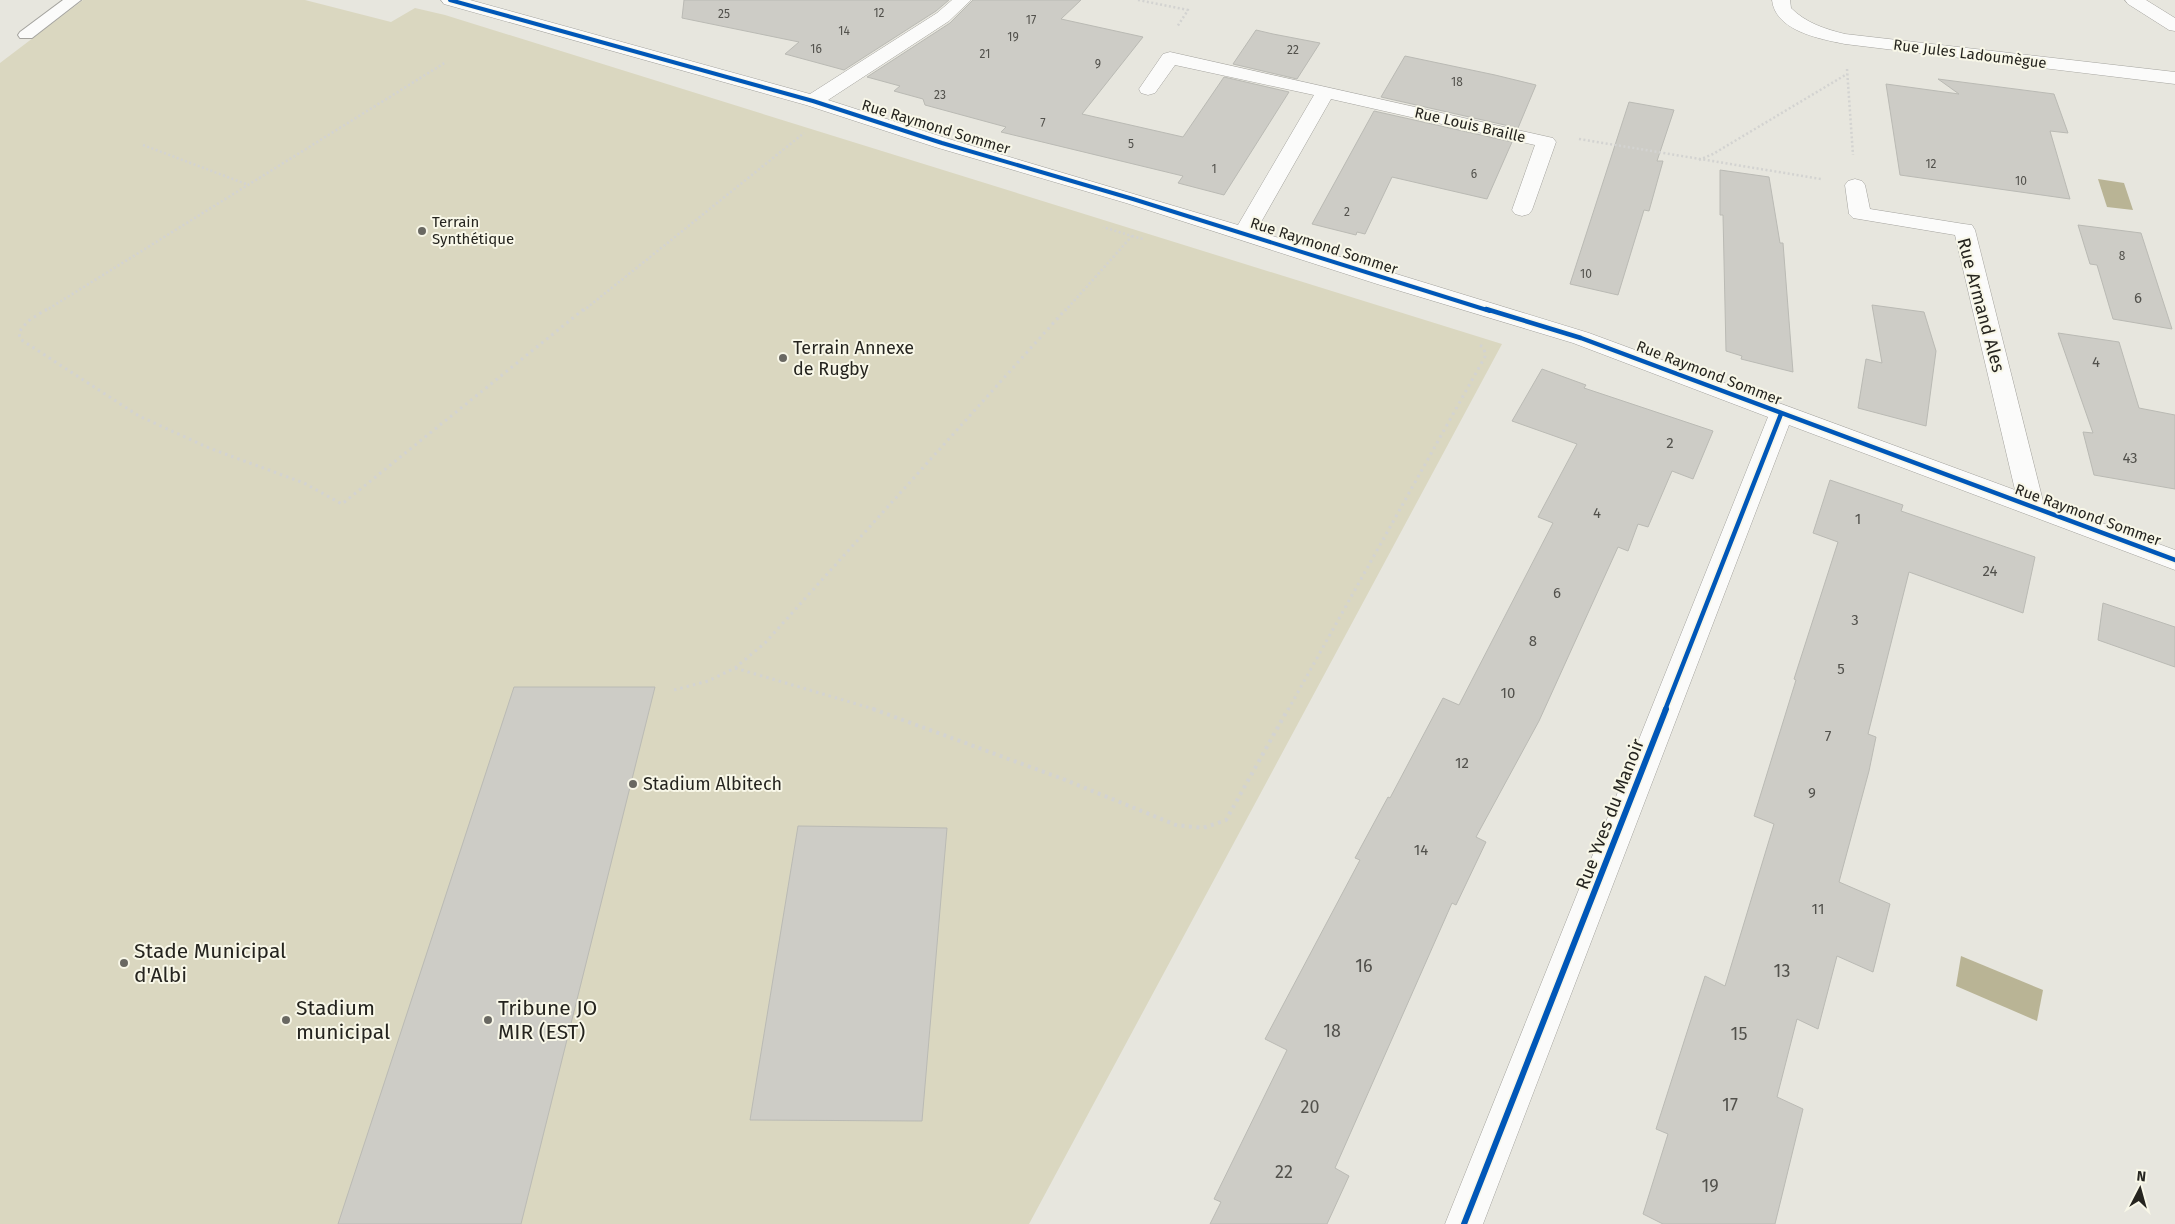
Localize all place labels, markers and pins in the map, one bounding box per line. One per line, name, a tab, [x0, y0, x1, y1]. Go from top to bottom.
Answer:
place label: Terrain Synthétique	[432, 213, 514, 248]
marker: Terrain Synthétique	[416, 225, 428, 237]
place label: Terrain Annexe de Rugby	[793, 337, 914, 380]
marker: Terrain Annexe de Rugby	[777, 352, 789, 364]
place label: Stadium Albitech	[643, 773, 782, 795]
marker: Stadium Albitech	[627, 778, 639, 790]
place label: Stade Municipal d'Albi	[134, 938, 286, 988]
marker: Stade Municipal d'Albi	[118, 957, 130, 969]
place label: Stadium municipal	[296, 995, 390, 1045]
place label: Tribune JO MIR (EST)	[498, 995, 597, 1045]
marker: Stadium municipal	[280, 1014, 292, 1026]
marker: Tribune JO MIR (EST)	[482, 1014, 494, 1026]

